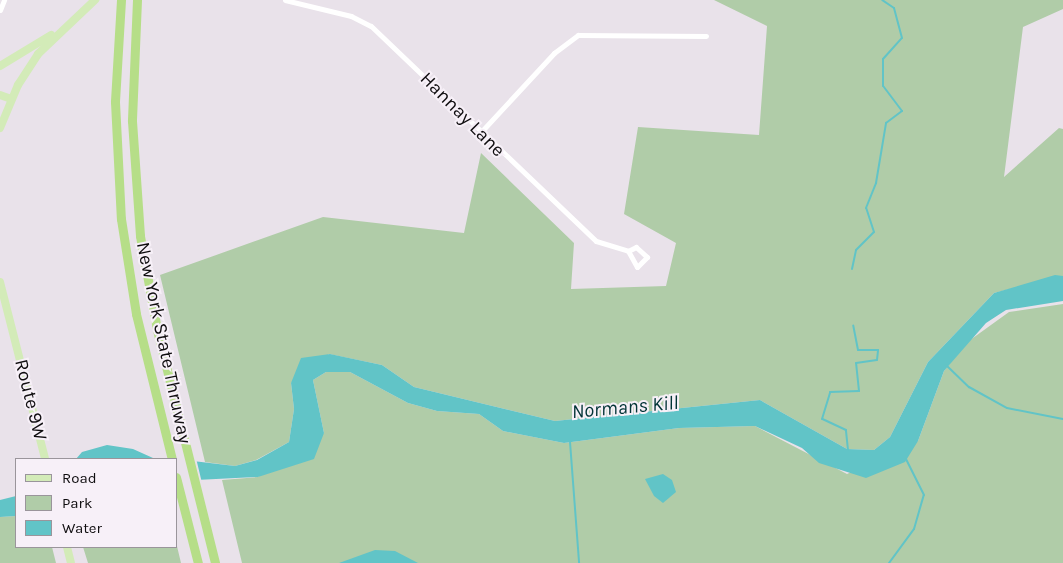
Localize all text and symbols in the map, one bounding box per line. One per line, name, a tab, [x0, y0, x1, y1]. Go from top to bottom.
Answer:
street label: Hannay Lane	[415, 68, 509, 162]
street label: New York State Thruway	[130, 240, 196, 446]
street label: Route 9W	[9, 357, 51, 443]
water label: Normans Kill	[571, 390, 679, 424]
legend	[15, 458, 178, 548]
text: Road	[62, 469, 97, 487]
text: Park	[62, 494, 92, 512]
text: Water	[62, 519, 102, 537]

